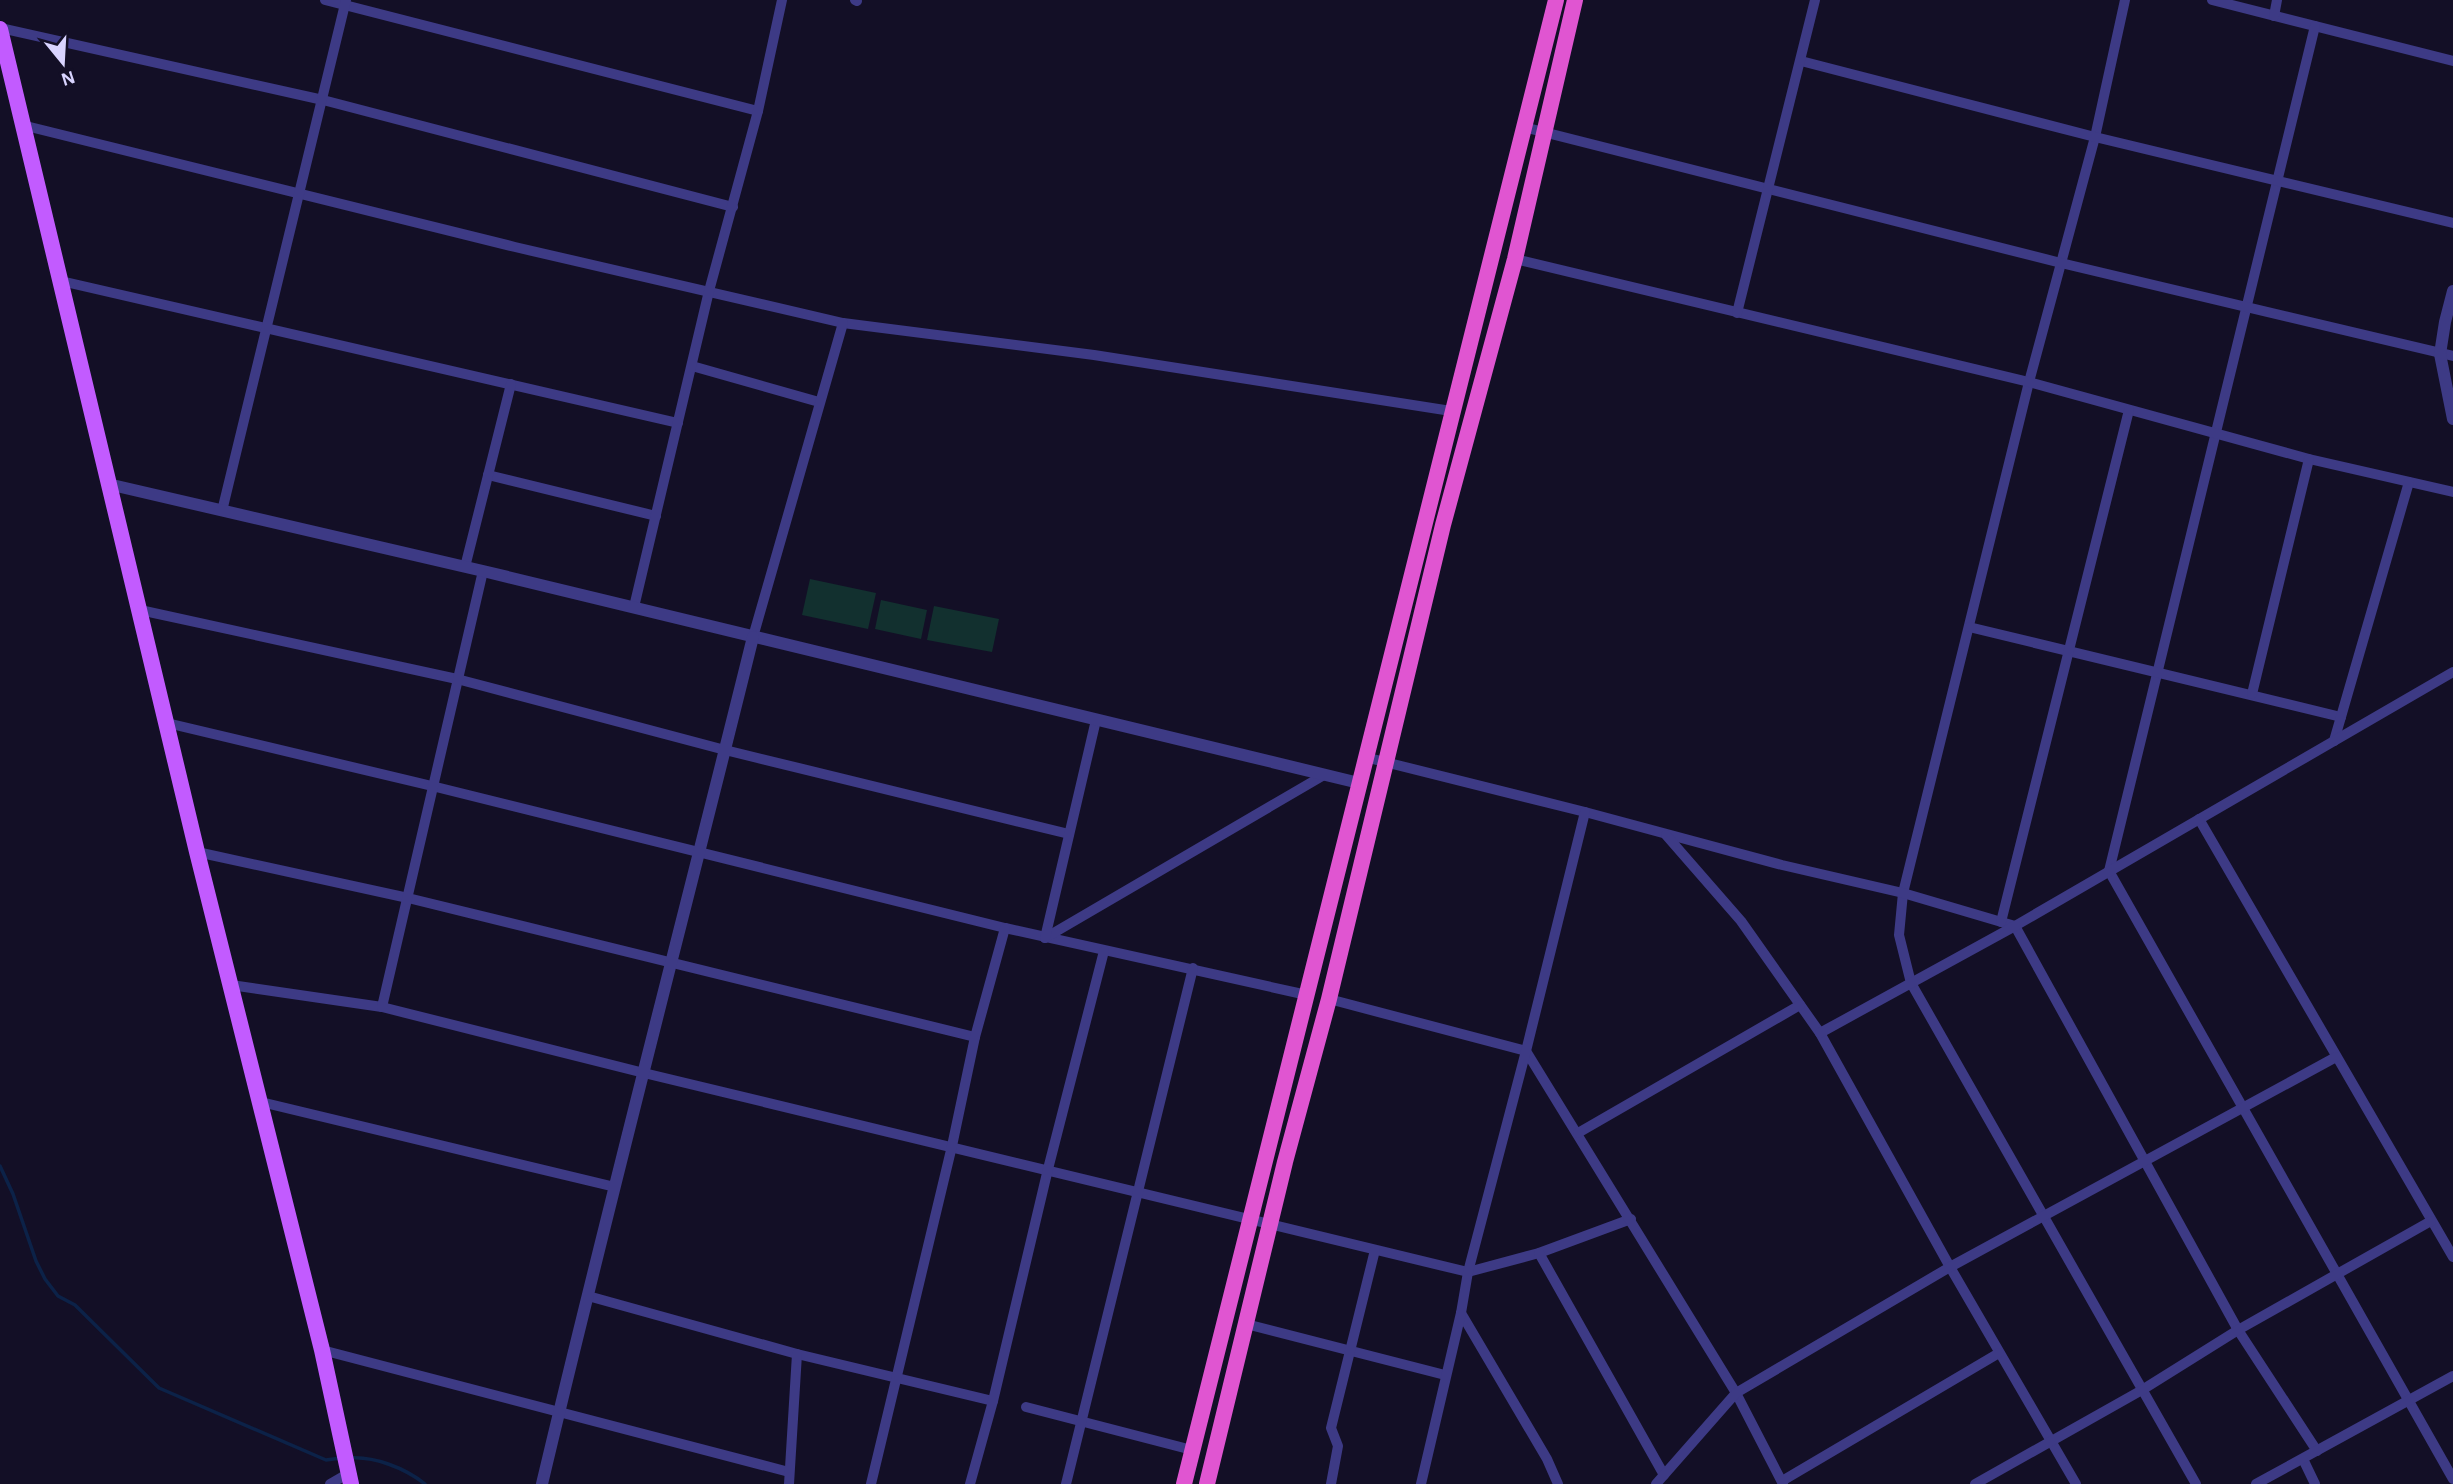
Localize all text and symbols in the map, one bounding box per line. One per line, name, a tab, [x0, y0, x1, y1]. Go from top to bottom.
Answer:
north arrow	[28, 28, 98, 98]
text: N	[59, 67, 77, 89]

